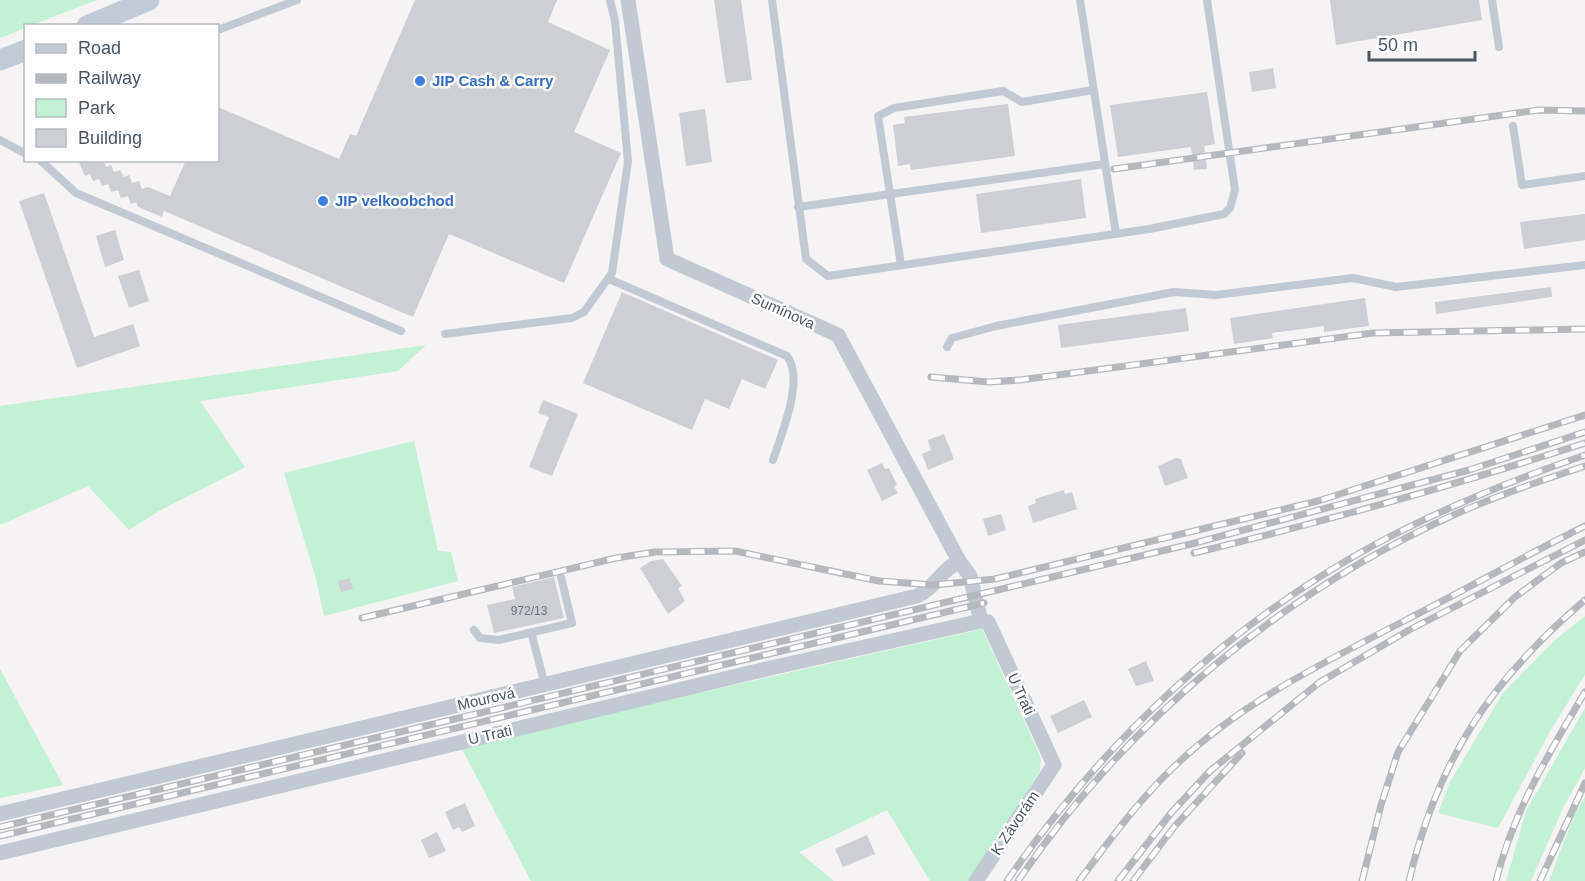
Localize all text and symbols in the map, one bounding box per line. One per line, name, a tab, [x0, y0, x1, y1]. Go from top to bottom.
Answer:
legend	[24, 24, 219, 162]
scale bar	[1369, 24, 1476, 62]
text: 50 m	[1378, 35, 1418, 55]
text: Road	[78, 38, 121, 58]
text: Railway	[78, 68, 141, 88]
place label: JIP Cash & Carry	[432, 72, 554, 89]
marker: JIP Cash & Carry	[413, 74, 427, 88]
text: Park	[78, 98, 116, 118]
text: Building	[78, 128, 142, 148]
place label: JIP velkoobchod	[335, 192, 454, 209]
marker: JIP velkoobchod	[316, 194, 330, 208]
street label: Sumínova	[749, 289, 818, 332]
house number: 972/13	[511, 604, 548, 618]
street label: U Trati	[1004, 670, 1038, 717]
street label: Mourová	[456, 684, 517, 713]
street label: U Trati	[466, 721, 513, 748]
street label: K Závorám	[987, 788, 1042, 858]

